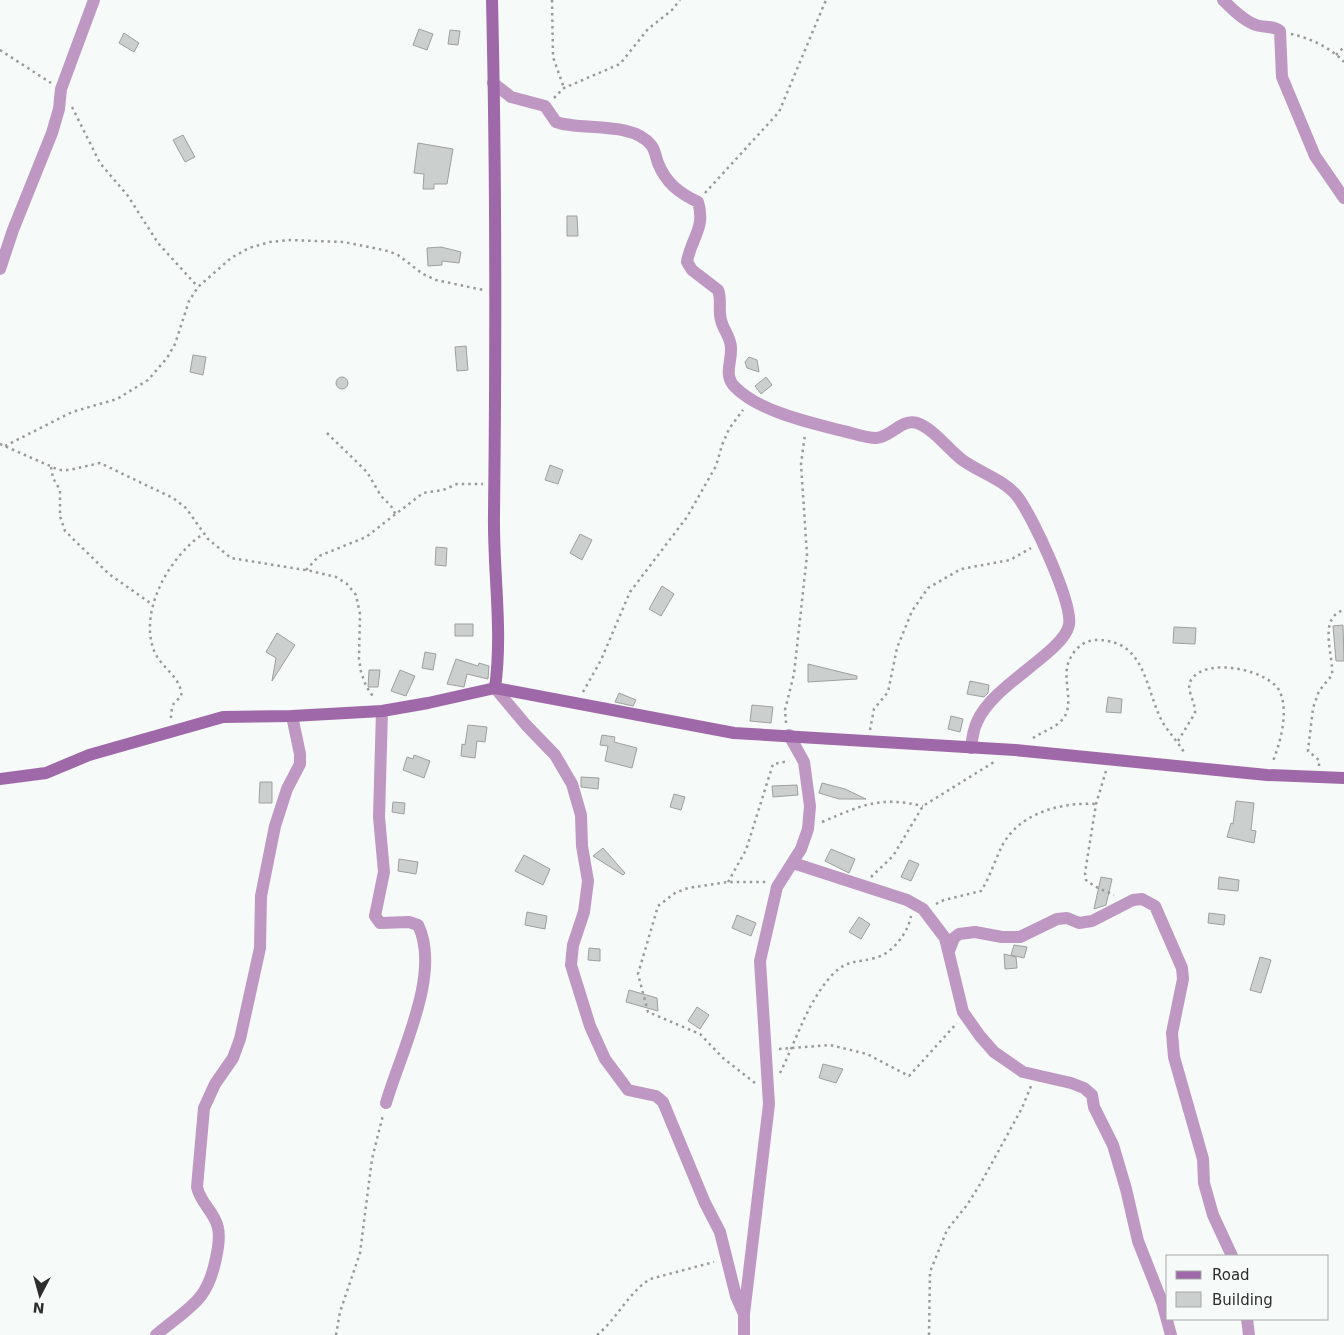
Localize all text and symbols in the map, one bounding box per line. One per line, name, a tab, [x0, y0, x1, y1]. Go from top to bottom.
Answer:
legend	[1166, 1255, 1329, 1320]
text: Road	[1212, 1266, 1250, 1284]
north arrow	[15, 1270, 65, 1320]
text: Building	[1212, 1291, 1273, 1309]
text: N	[32, 1299, 45, 1316]

